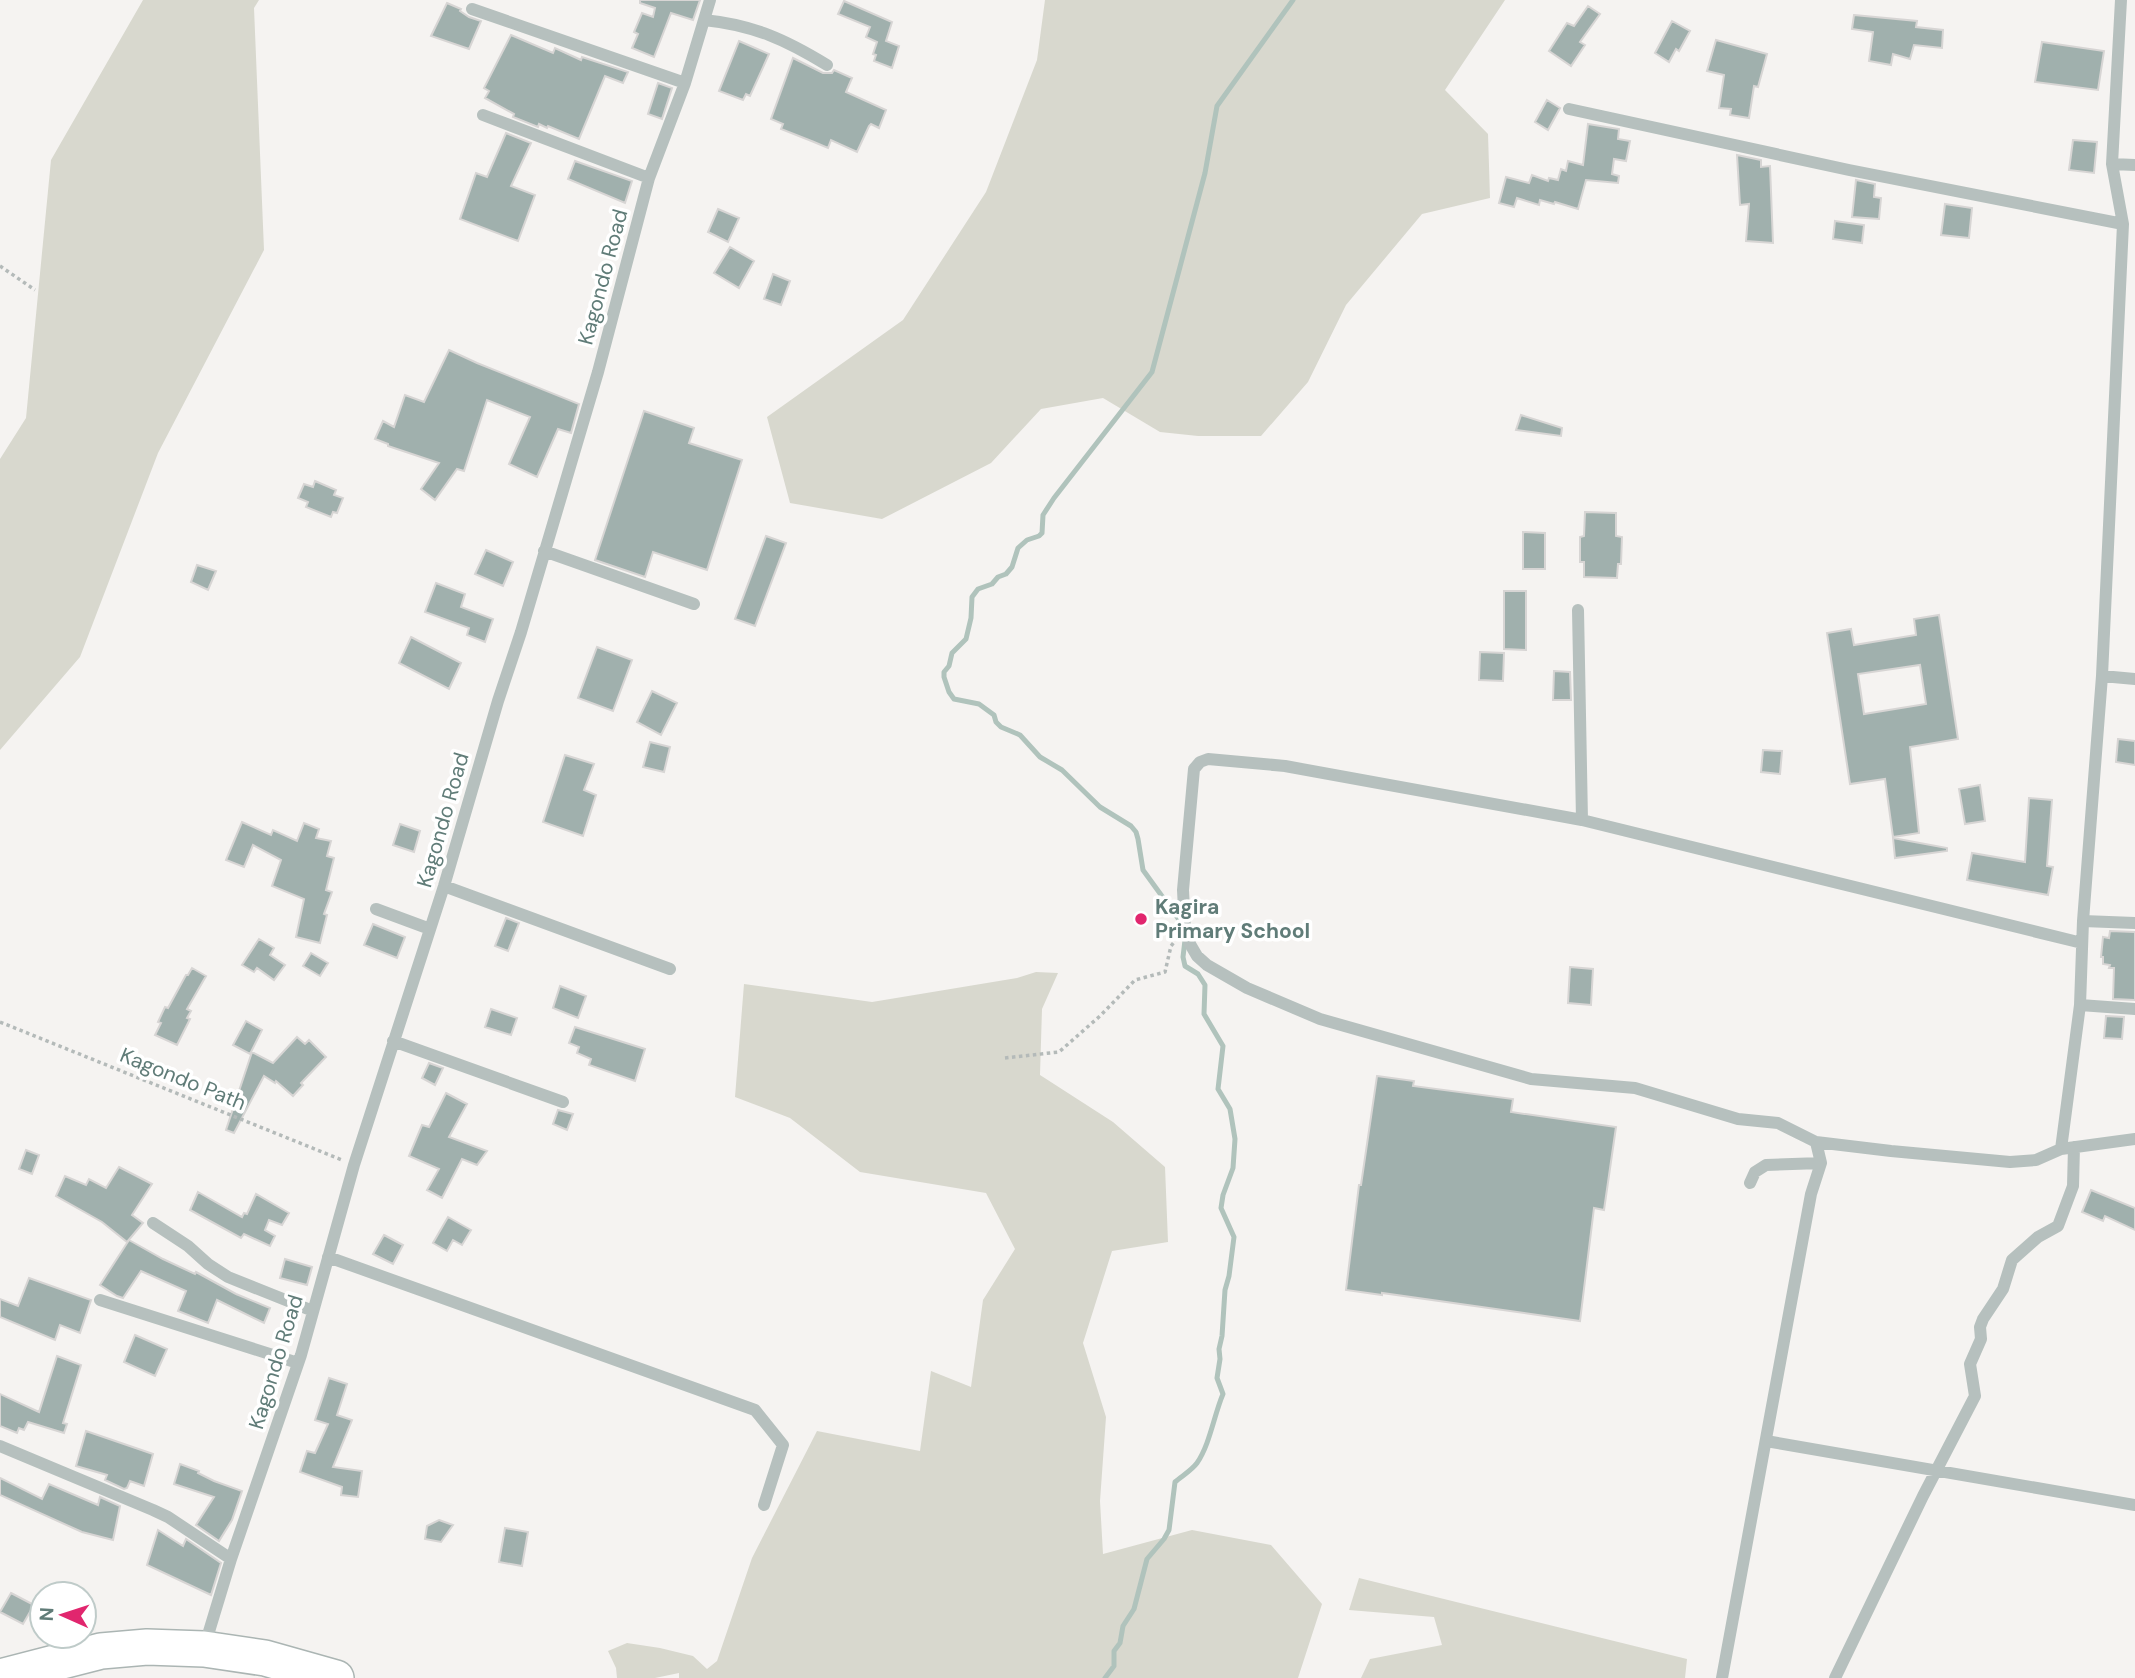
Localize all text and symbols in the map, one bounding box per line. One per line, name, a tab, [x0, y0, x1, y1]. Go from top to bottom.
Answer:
street label: Kagondo Road	[571, 206, 635, 348]
street label: Kagondo Road	[410, 749, 476, 891]
place label: Kagira Primary School	[1155, 893, 1310, 945]
marker: Kagira Primary School	[1133, 911, 1149, 927]
street label: Kagondo Path	[116, 1041, 250, 1117]
street label: Kagondo Road	[242, 1291, 310, 1433]
north arrow	[28, 1580, 98, 1650]
text: N	[34, 1607, 59, 1622]

